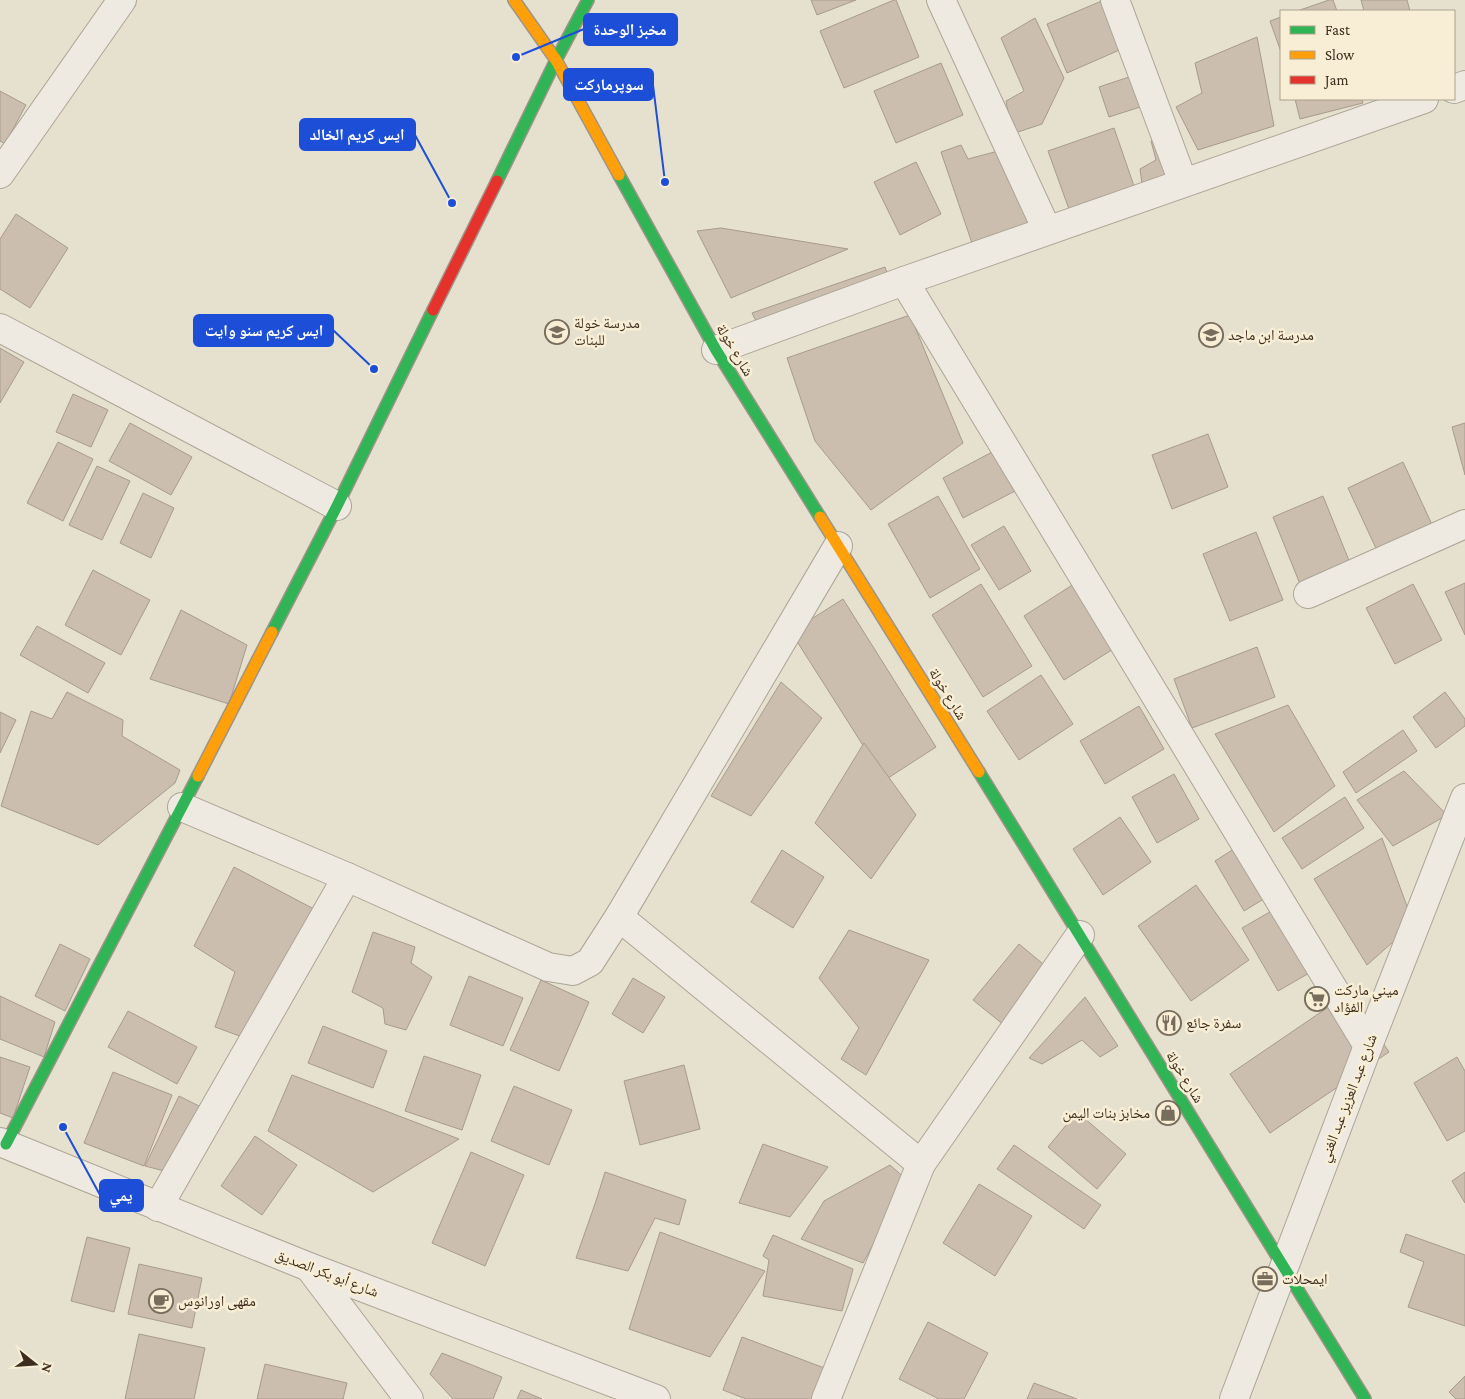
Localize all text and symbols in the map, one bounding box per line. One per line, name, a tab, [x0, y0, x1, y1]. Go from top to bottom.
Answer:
legend	[1280, 10, 1455, 100]
callout: مخبز الوحدة	[584, 14, 677, 45]
text: مخبز الوحدة	[594, 21, 666, 39]
text: Fast	[1325, 22, 1351, 38]
text: Slow	[1325, 47, 1355, 63]
callout: سوپرمارکت	[564, 69, 653, 100]
text: Jam	[1323, 72, 1348, 89]
text: سوپرمارکت	[574, 76, 644, 94]
callout: ايس كريم الخالد	[300, 119, 415, 150]
text: ايس كريم الخالد	[310, 126, 404, 146]
callout: ايس كريم سنو وايت	[194, 315, 333, 346]
place label: مدرسة خولة للبنات	[574, 315, 640, 348]
school or university icon: مدرسة خولة للبنات	[544, 319, 570, 345]
street label: شارع خولة	[712, 321, 757, 380]
text: ايس كريم سنو وايت	[205, 322, 323, 342]
school or university icon: مدرسة ابن ماجد	[1198, 322, 1224, 348]
place label: مدرسة ابن ماجد	[1228, 327, 1314, 345]
street label: شارع خولة	[924, 665, 970, 724]
place label: ميني ماركت الفؤاد	[1334, 982, 1399, 1016]
supermarket icon: ميني ماركت الفؤاد	[1304, 986, 1330, 1012]
restaurant icon: سفرة جائع	[1156, 1010, 1182, 1036]
place label: سفرة جائع	[1186, 1015, 1241, 1033]
street label: شارع عبد العزيز عبد الغني	[1316, 1032, 1383, 1166]
street label: شارع خولة	[1161, 1048, 1207, 1107]
shop icon: مخابز بنات اليمن	[1155, 1100, 1181, 1126]
place label: مخابز بنات اليمن	[1063, 1105, 1150, 1123]
callout: يمي	[100, 1180, 143, 1211]
text: يمي	[109, 1187, 133, 1208]
street label: شارع أبو بكر الصديق	[273, 1245, 381, 1302]
office icon: ايمحلات	[1252, 1266, 1278, 1292]
place label: ايمحلات	[1282, 1271, 1328, 1287]
cafe icon: مقهى اورانوس	[148, 1288, 174, 1314]
place label: مقهى اورانوس	[178, 1293, 256, 1311]
north arrow	[10, 1339, 60, 1389]
text: N	[38, 1361, 56, 1375]

